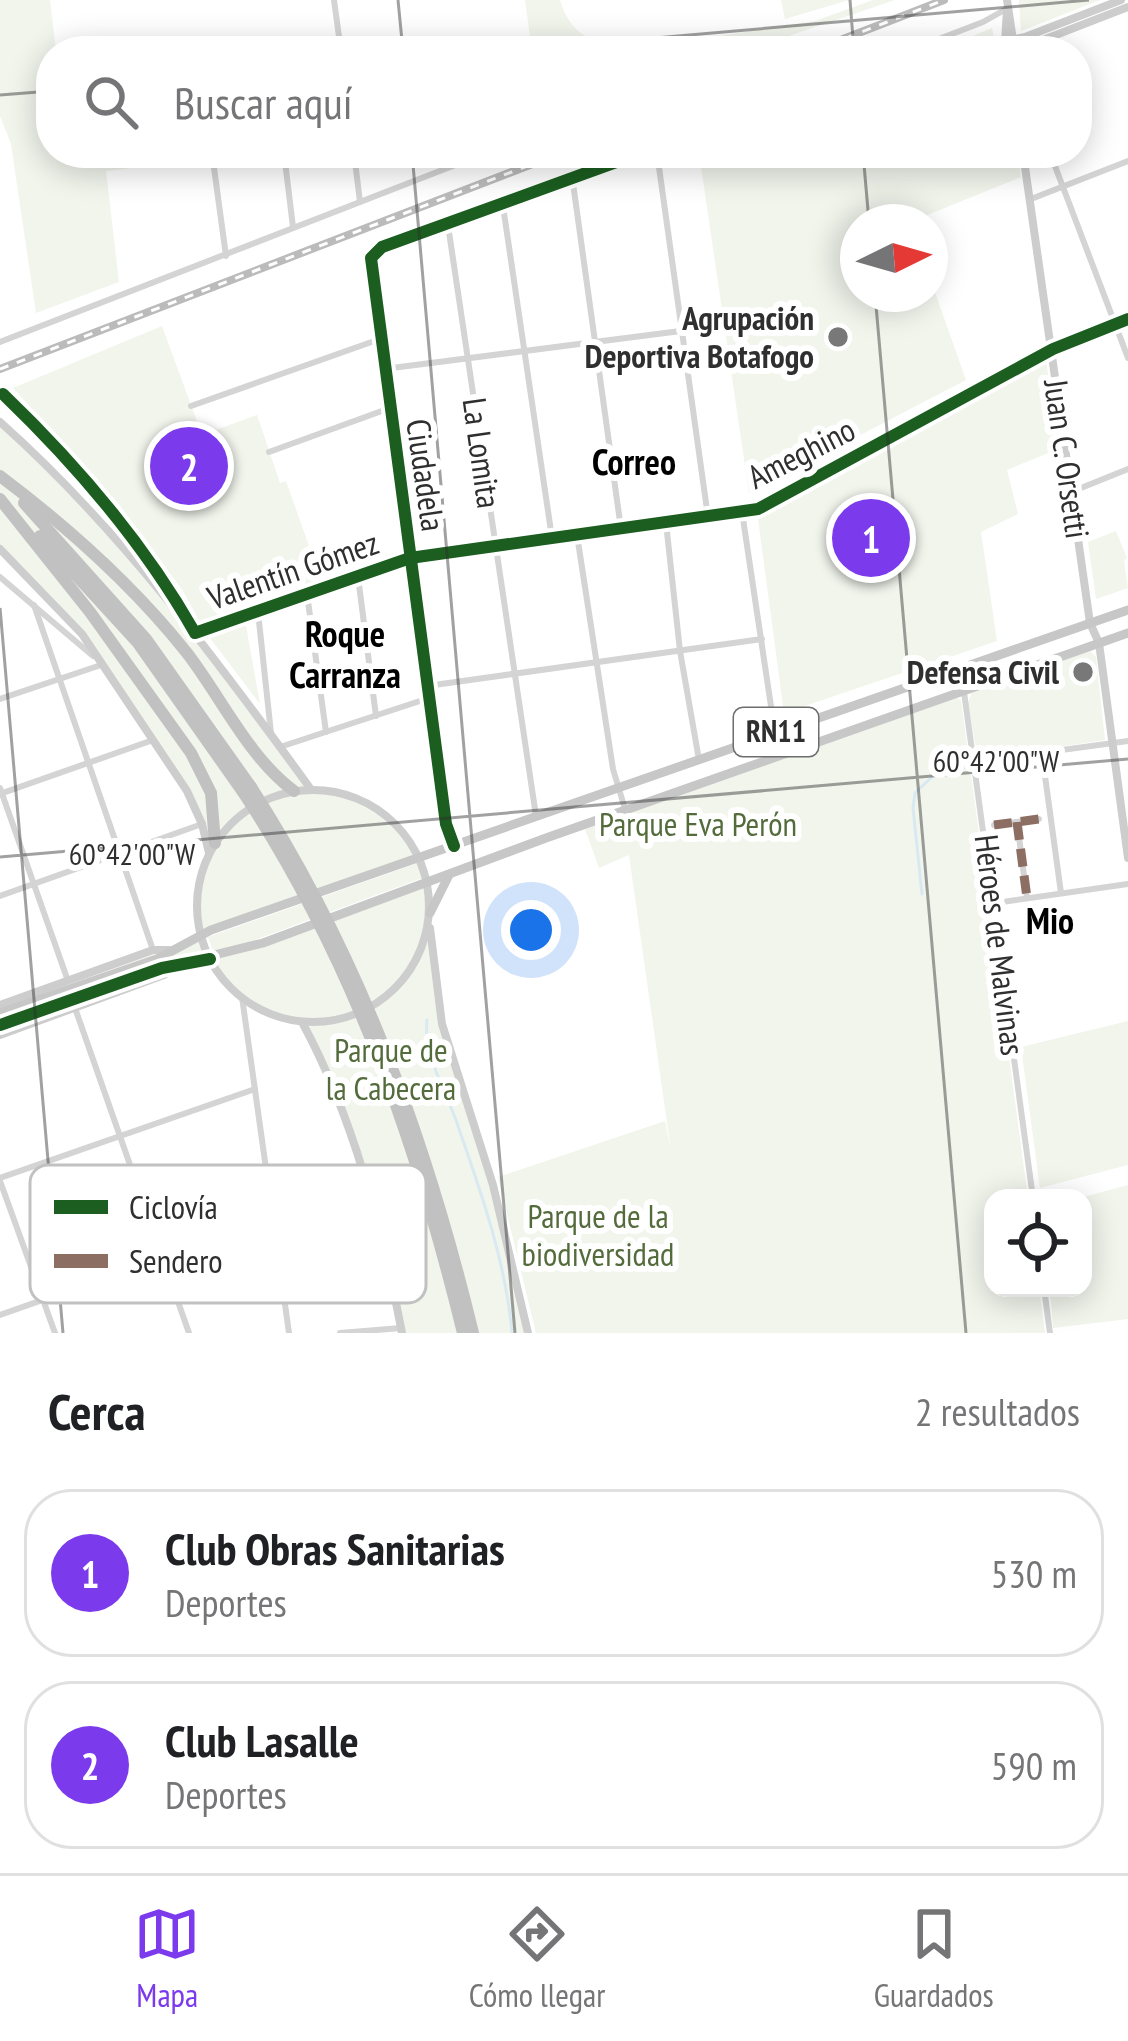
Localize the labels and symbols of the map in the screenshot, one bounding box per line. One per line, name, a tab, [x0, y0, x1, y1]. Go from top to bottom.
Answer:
north arrow	[840, 204, 948, 312]
place label: Agrupación Deportiva Botafogo	[585, 296, 814, 377]
marker: Agrupación Deportiva Botafogo	[825, 324, 851, 350]
street label: Juan C. Orsetti	[1035, 376, 1100, 541]
street label: La Lomita	[453, 395, 512, 511]
street label: Ameghino	[740, 407, 862, 498]
street label: Ciudadela	[397, 416, 456, 534]
pin: 2	[150, 421, 228, 511]
district label: Correo	[592, 438, 676, 485]
pin: 1	[832, 493, 910, 583]
street label: Valentín Gómez	[201, 520, 384, 619]
district label: Roque Carranza	[289, 610, 401, 698]
place label: Defensa Civil	[907, 650, 1060, 693]
marker: Defensa Civil	[1070, 659, 1096, 685]
road number: RN11	[734, 708, 818, 756]
text: 60°42'00"W	[933, 741, 1059, 780]
park label: Parque Eva Perón	[599, 802, 797, 845]
street label: Héroes de Malvinas	[966, 832, 1035, 1058]
text: 60°42'00"W	[69, 834, 195, 873]
district label: Mio	[1026, 897, 1074, 944]
your location	[501, 900, 561, 960]
park label: Parque de la Cabecera	[326, 1028, 456, 1109]
legend	[30, 1165, 426, 1303]
text: Ciclovía	[129, 1185, 218, 1228]
park label: Parque de la biodiversidad	[522, 1194, 674, 1275]
text: Sendero	[129, 1239, 222, 1282]

